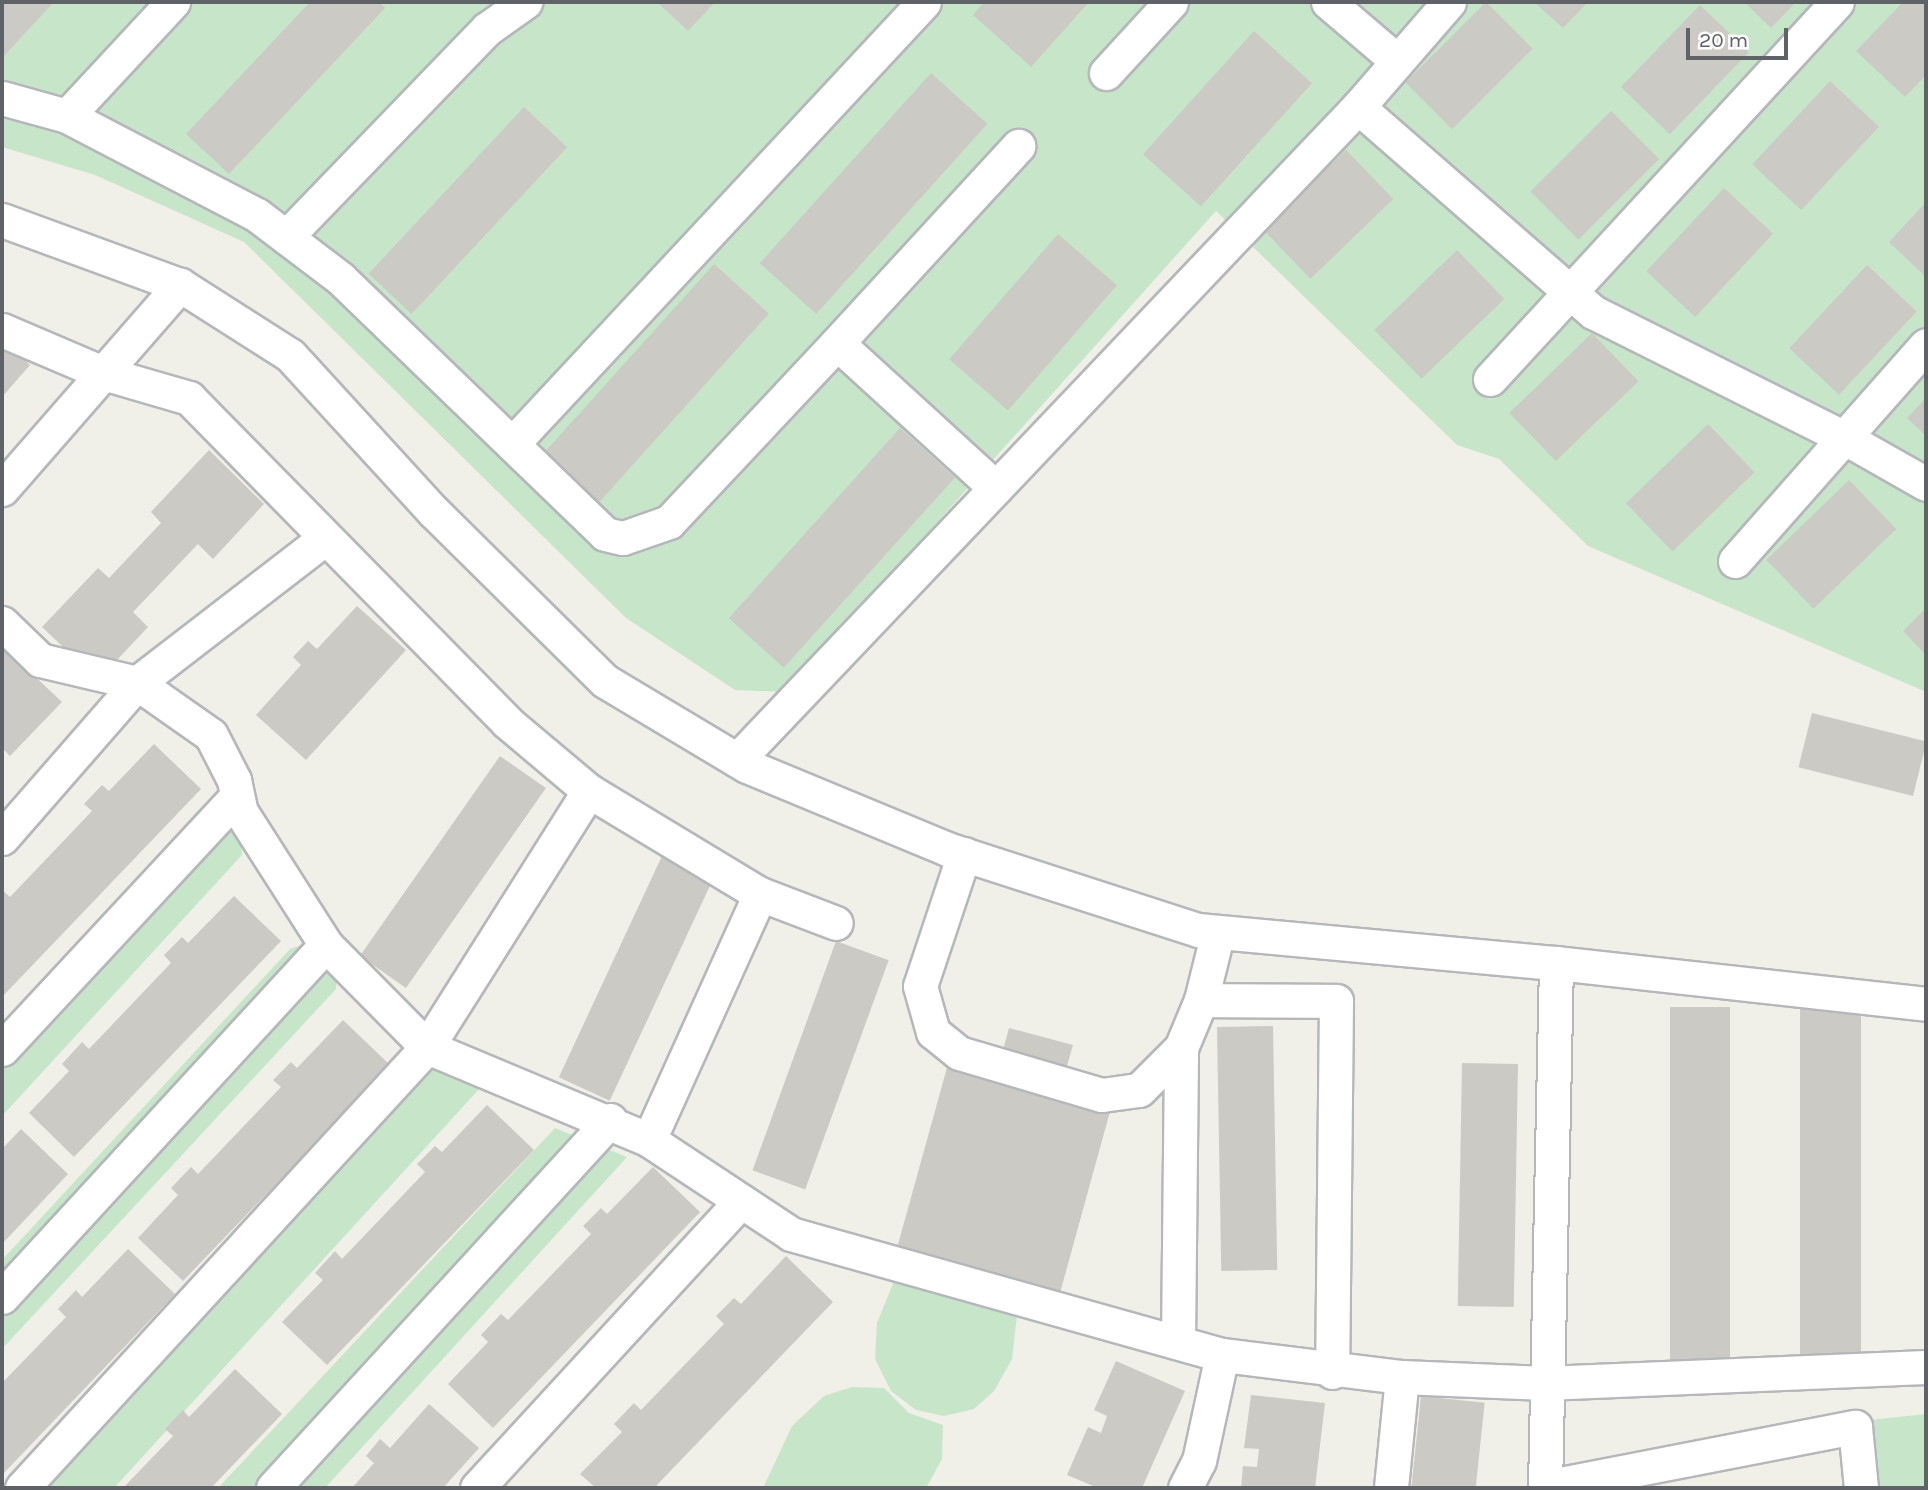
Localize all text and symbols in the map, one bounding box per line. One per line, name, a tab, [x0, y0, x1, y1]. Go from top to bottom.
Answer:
scale bar	[1690, 14, 1792, 58]
text: 20 m	[1699, 28, 1748, 52]

